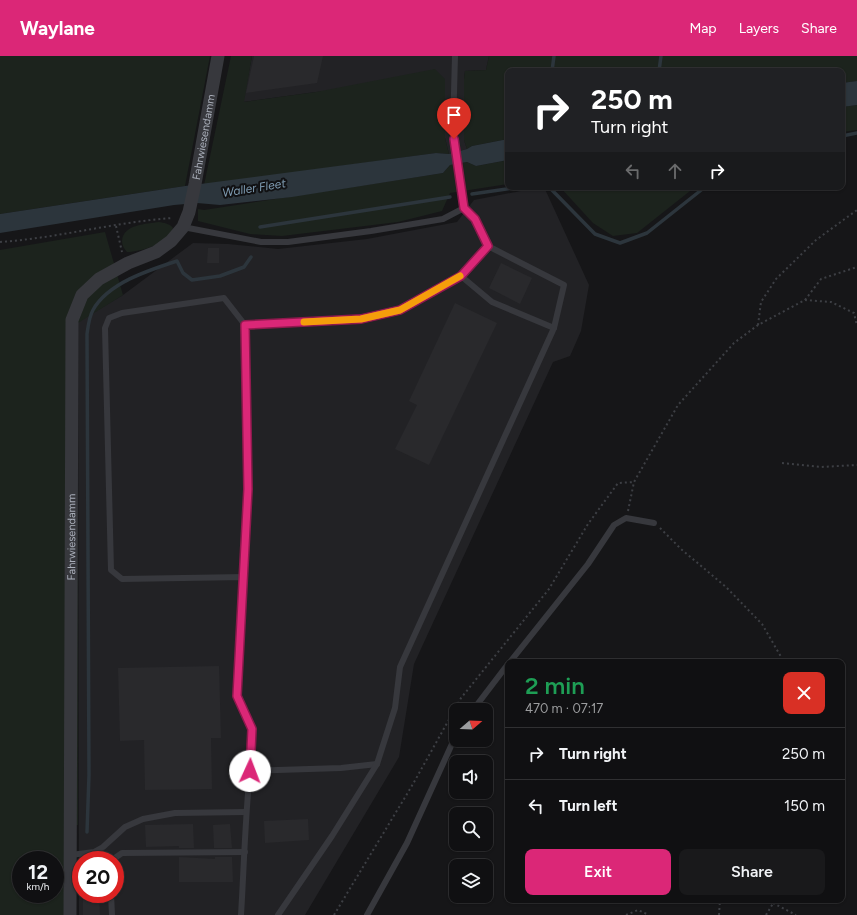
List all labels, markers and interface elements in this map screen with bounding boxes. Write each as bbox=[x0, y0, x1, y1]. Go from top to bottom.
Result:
text: Waylane bbox=[20, 17, 95, 40]
text: Map bbox=[689, 20, 717, 37]
text: Layers bbox=[739, 20, 779, 37]
text: Share bbox=[801, 20, 837, 37]
text: 250 m bbox=[591, 82, 673, 116]
icon: right bbox=[525, 84, 577, 136]
street label: Fahrwiesendamm bbox=[189, 93, 218, 181]
pin bbox=[437, 98, 471, 139]
icon: arrive bbox=[443, 104, 465, 126]
text: Turn right bbox=[591, 116, 668, 138]
icon: left bbox=[622, 160, 644, 182]
icon: ahead bbox=[664, 160, 686, 182]
icon: right bbox=[706, 160, 728, 182]
water label: Waller Fleet bbox=[221, 176, 287, 200]
street label: Fahrwiesendamm bbox=[65, 494, 78, 580]
text: 2 min bbox=[525, 671, 585, 700]
button: close bbox=[783, 672, 825, 714]
text: 470 m · 07:17 bbox=[525, 701, 603, 716]
north arrow bbox=[449, 703, 493, 747]
map controls bbox=[449, 703, 493, 903]
icon: right bbox=[525, 743, 547, 765]
text: Turn right bbox=[559, 745, 627, 763]
text: 250 m bbox=[782, 745, 825, 763]
position arrow bbox=[229, 750, 271, 792]
button: sound bbox=[449, 755, 493, 799]
icon: left bbox=[525, 795, 547, 817]
text: Turn left bbox=[559, 797, 617, 815]
text: 150 m bbox=[784, 797, 825, 815]
button: search bbox=[449, 807, 493, 851]
button: Exit bbox=[525, 849, 671, 895]
button: Share bbox=[679, 849, 825, 895]
speed limit sign: 20 bbox=[72, 851, 124, 903]
button: layers bbox=[449, 859, 493, 903]
text: 12 bbox=[28, 860, 48, 884]
text: km/h bbox=[27, 880, 49, 893]

